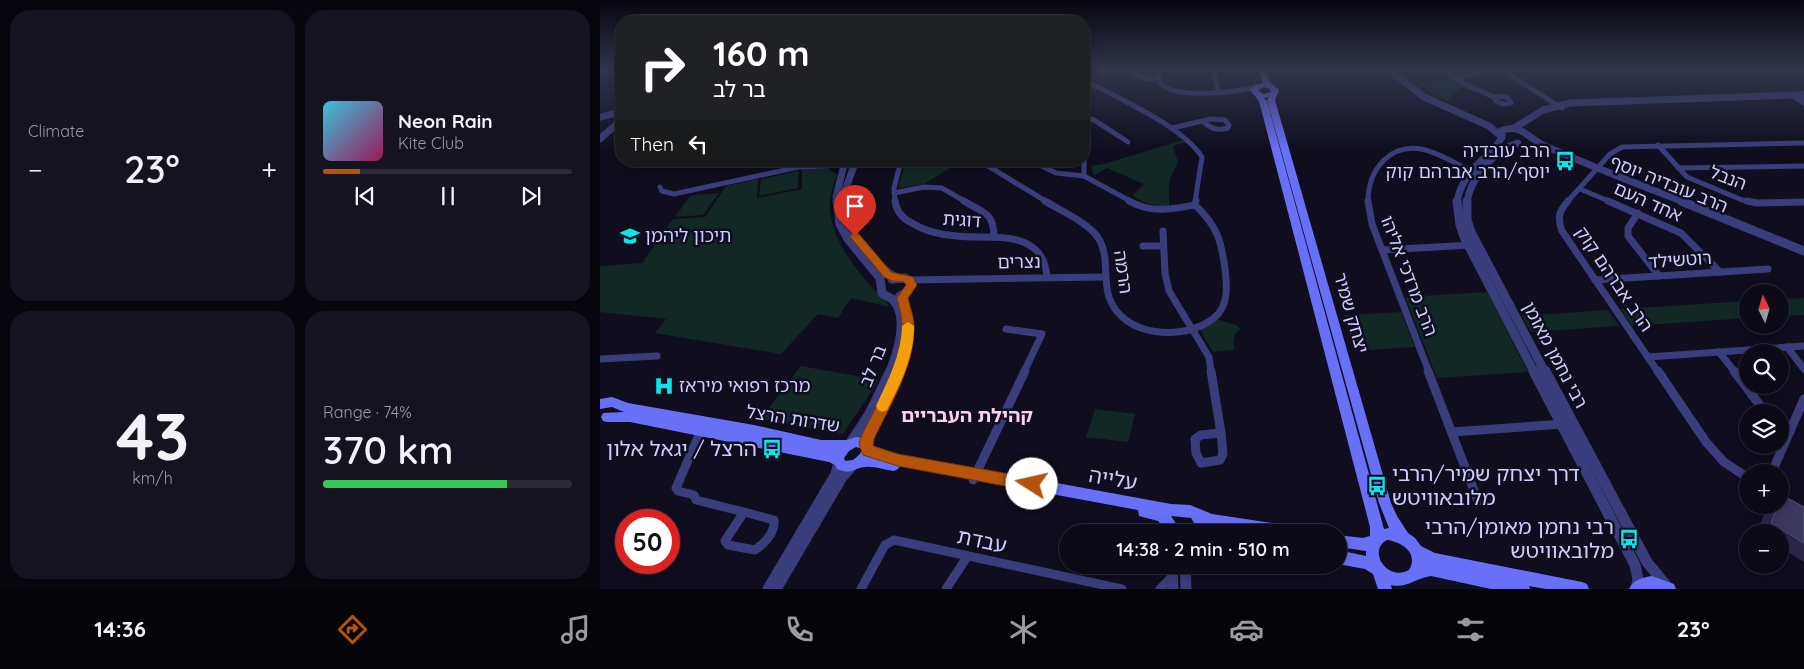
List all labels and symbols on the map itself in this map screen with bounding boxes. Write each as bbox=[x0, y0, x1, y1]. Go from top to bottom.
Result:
place label: הרב עובדיה יוסף/הרב אברהם קוק bbox=[1386, 139, 1550, 183]
street label: הרב עובדיה יוסף bbox=[1607, 149, 1731, 218]
bus stop icon: הרב עובדיה יוסף/הרב אברהם קוק bbox=[1554, 150, 1576, 172]
street label: הנבל bbox=[1706, 160, 1750, 195]
street label: אחד העם bbox=[1611, 176, 1686, 227]
pin bbox=[834, 185, 876, 236]
street label: דוגית bbox=[942, 207, 982, 232]
street label: הרב מרדכי אליהו bbox=[1376, 212, 1443, 339]
street label: הרב אברהם קוק bbox=[1571, 222, 1658, 336]
place label: תיכון ליהמן bbox=[645, 224, 731, 247]
school or university icon: תיכון ליהמן bbox=[619, 225, 641, 247]
street label: רוטשילד bbox=[1647, 246, 1712, 273]
street label: הרמה bbox=[1109, 249, 1138, 295]
street label: נצרים bbox=[997, 250, 1041, 273]
street label: יצחק שמיר bbox=[1329, 270, 1374, 356]
north arrow bbox=[1739, 284, 1789, 334]
street label: רבי נחמן מאומן bbox=[1518, 298, 1593, 412]
street label: בר לב bbox=[854, 341, 891, 390]
place label: מרכז רפואי מיראז bbox=[679, 374, 810, 397]
hospital icon: מרכז רפואי מיראז bbox=[653, 375, 675, 397]
street label: שדרות הרצל bbox=[745, 400, 842, 437]
district label: קהילת העבריים bbox=[901, 403, 1033, 427]
place label: הרצל / יגאל אלון bbox=[607, 435, 757, 461]
bus stop icon: הרצל / יגאל אלון bbox=[761, 438, 783, 460]
position arrow bbox=[1005, 457, 1057, 509]
place label: דרך יצחק שמיר/הרבי מלובאוויטש bbox=[1392, 460, 1580, 510]
street label: עלייה bbox=[1087, 461, 1139, 495]
bus stop icon: דרך יצחק שמיר/הרבי מלובאוויטש bbox=[1366, 475, 1388, 497]
speed limit sign: 50 bbox=[615, 509, 680, 574]
place label: רבי נחמן מאומן/הרבי מלובאוויטש bbox=[1425, 513, 1614, 563]
street label: עבדת bbox=[955, 522, 1009, 558]
bus stop icon: רבי נחמן מאומן/הרבי מלובאוויטש bbox=[1618, 528, 1640, 550]

